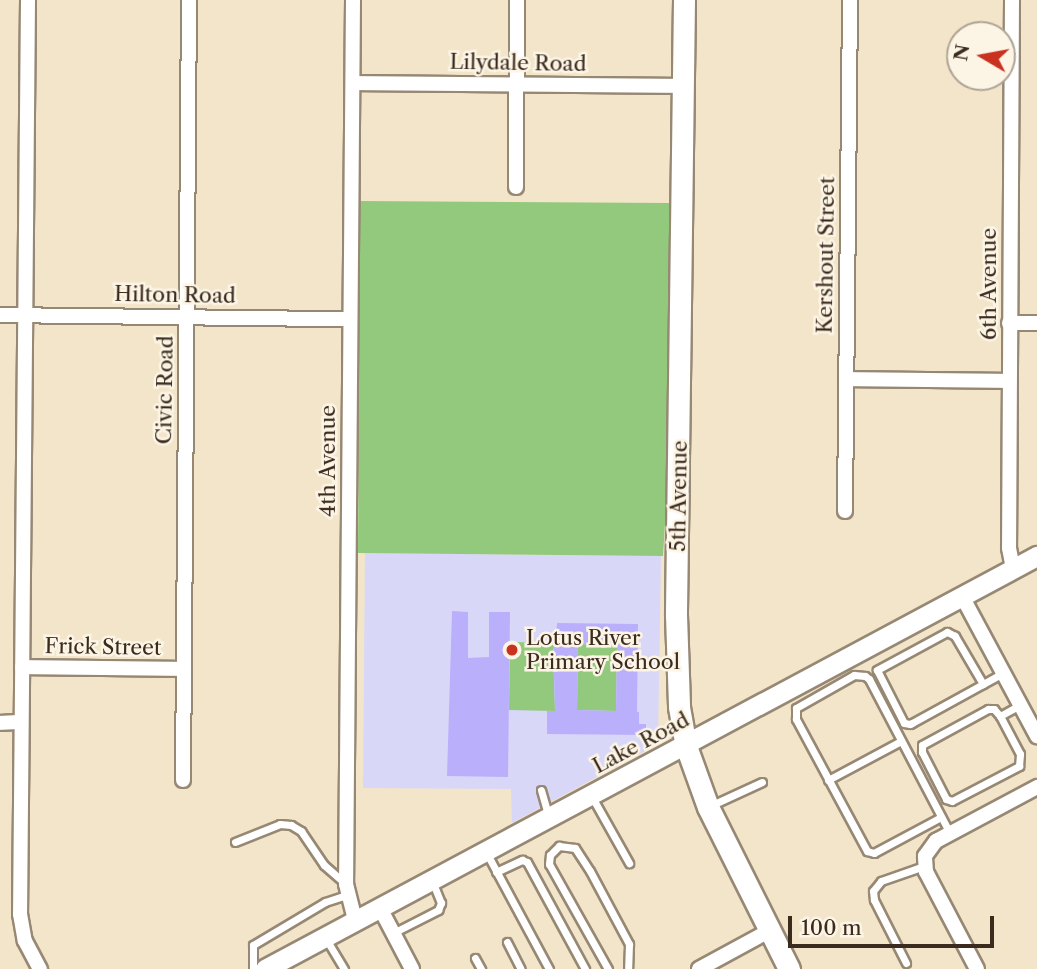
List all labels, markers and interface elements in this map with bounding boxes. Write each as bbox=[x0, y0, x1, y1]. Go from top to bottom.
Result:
north arrow bbox=[946, 21, 1016, 91]
text: N bbox=[949, 42, 975, 63]
street label: Lilydale Road bbox=[449, 49, 587, 77]
street label: Kershout Street bbox=[812, 176, 840, 334]
street label: 6th Avenue bbox=[976, 227, 1002, 341]
street label: Hilton Road bbox=[114, 281, 236, 309]
street label: Civic Road bbox=[151, 335, 179, 445]
street label: 4th Avenue bbox=[315, 405, 341, 517]
street label: 5th Avenue bbox=[665, 440, 693, 552]
place label: Lotus River Primary School bbox=[526, 625, 681, 675]
street label: Frick Street bbox=[44, 633, 162, 661]
marker: Lotus River Primary School bbox=[504, 642, 520, 658]
street label: Lake Road bbox=[589, 707, 693, 779]
scale bar bbox=[792, 902, 998, 946]
text: 100 m bbox=[801, 915, 862, 940]

